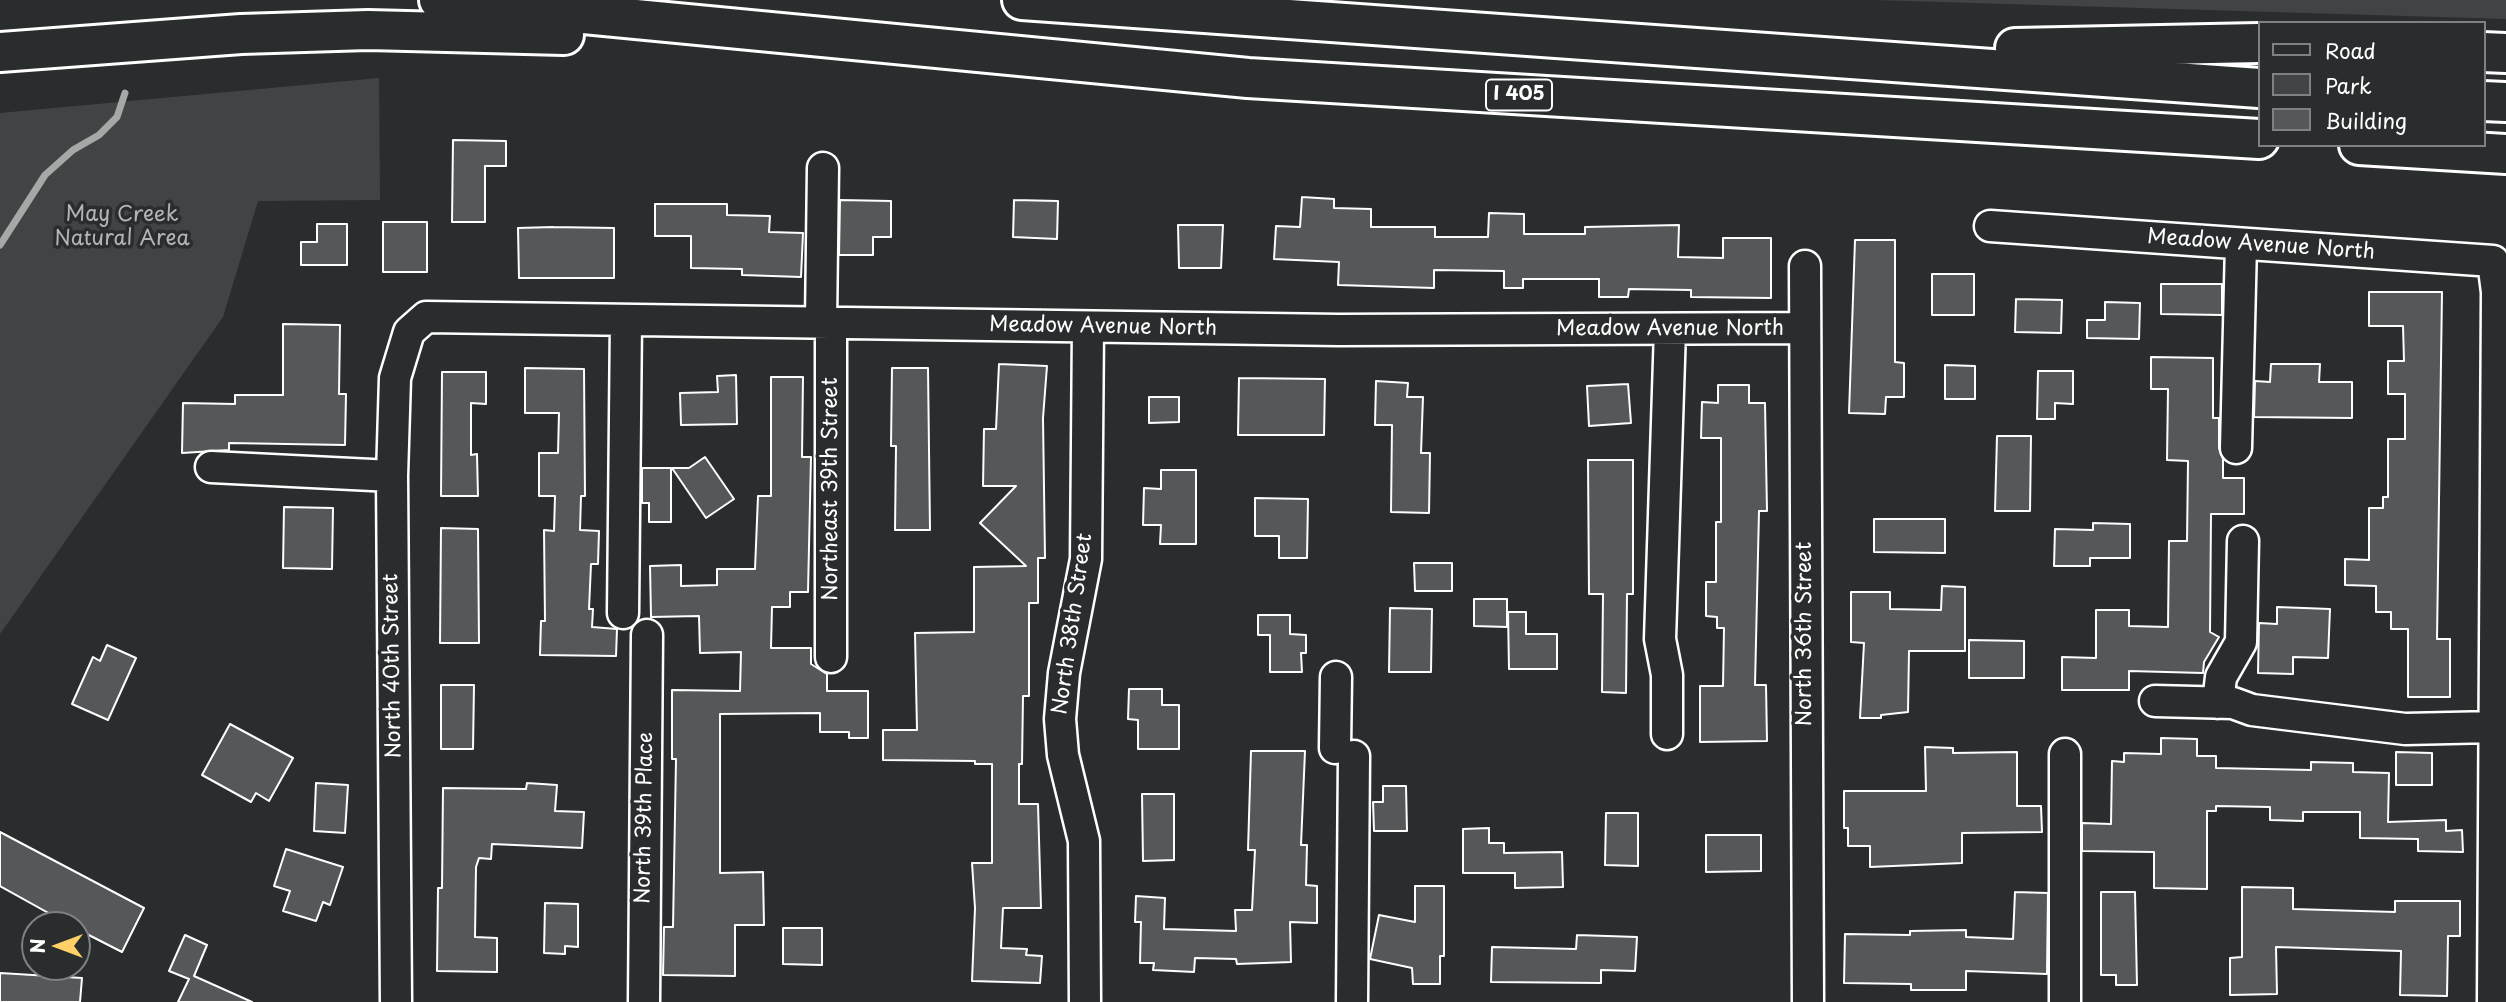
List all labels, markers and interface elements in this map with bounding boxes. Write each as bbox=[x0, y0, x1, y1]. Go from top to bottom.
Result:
legend bbox=[2258, 21, 2485, 147]
text: Road bbox=[2325, 34, 2376, 66]
text: Park bbox=[2325, 69, 2372, 101]
road number: I 405 bbox=[1486, 80, 1552, 110]
text: Building bbox=[2325, 104, 2407, 136]
park label: May Creek Natural Area bbox=[54, 202, 190, 252]
street label: Meadow Avenue North bbox=[2146, 224, 2376, 266]
street label: Meadow Avenue North bbox=[989, 312, 1217, 342]
street label: Meadow Avenue North bbox=[1556, 316, 1784, 342]
street label: Northeast 39th Street bbox=[818, 377, 844, 601]
street label: North 38th Street bbox=[1048, 532, 1098, 716]
street label: North 36th Street bbox=[1792, 542, 1818, 726]
street label: North 40th Street bbox=[379, 573, 407, 759]
street label: North 39th Place bbox=[631, 732, 659, 904]
north arrow bbox=[21, 911, 91, 981]
text: N bbox=[23, 938, 51, 954]

